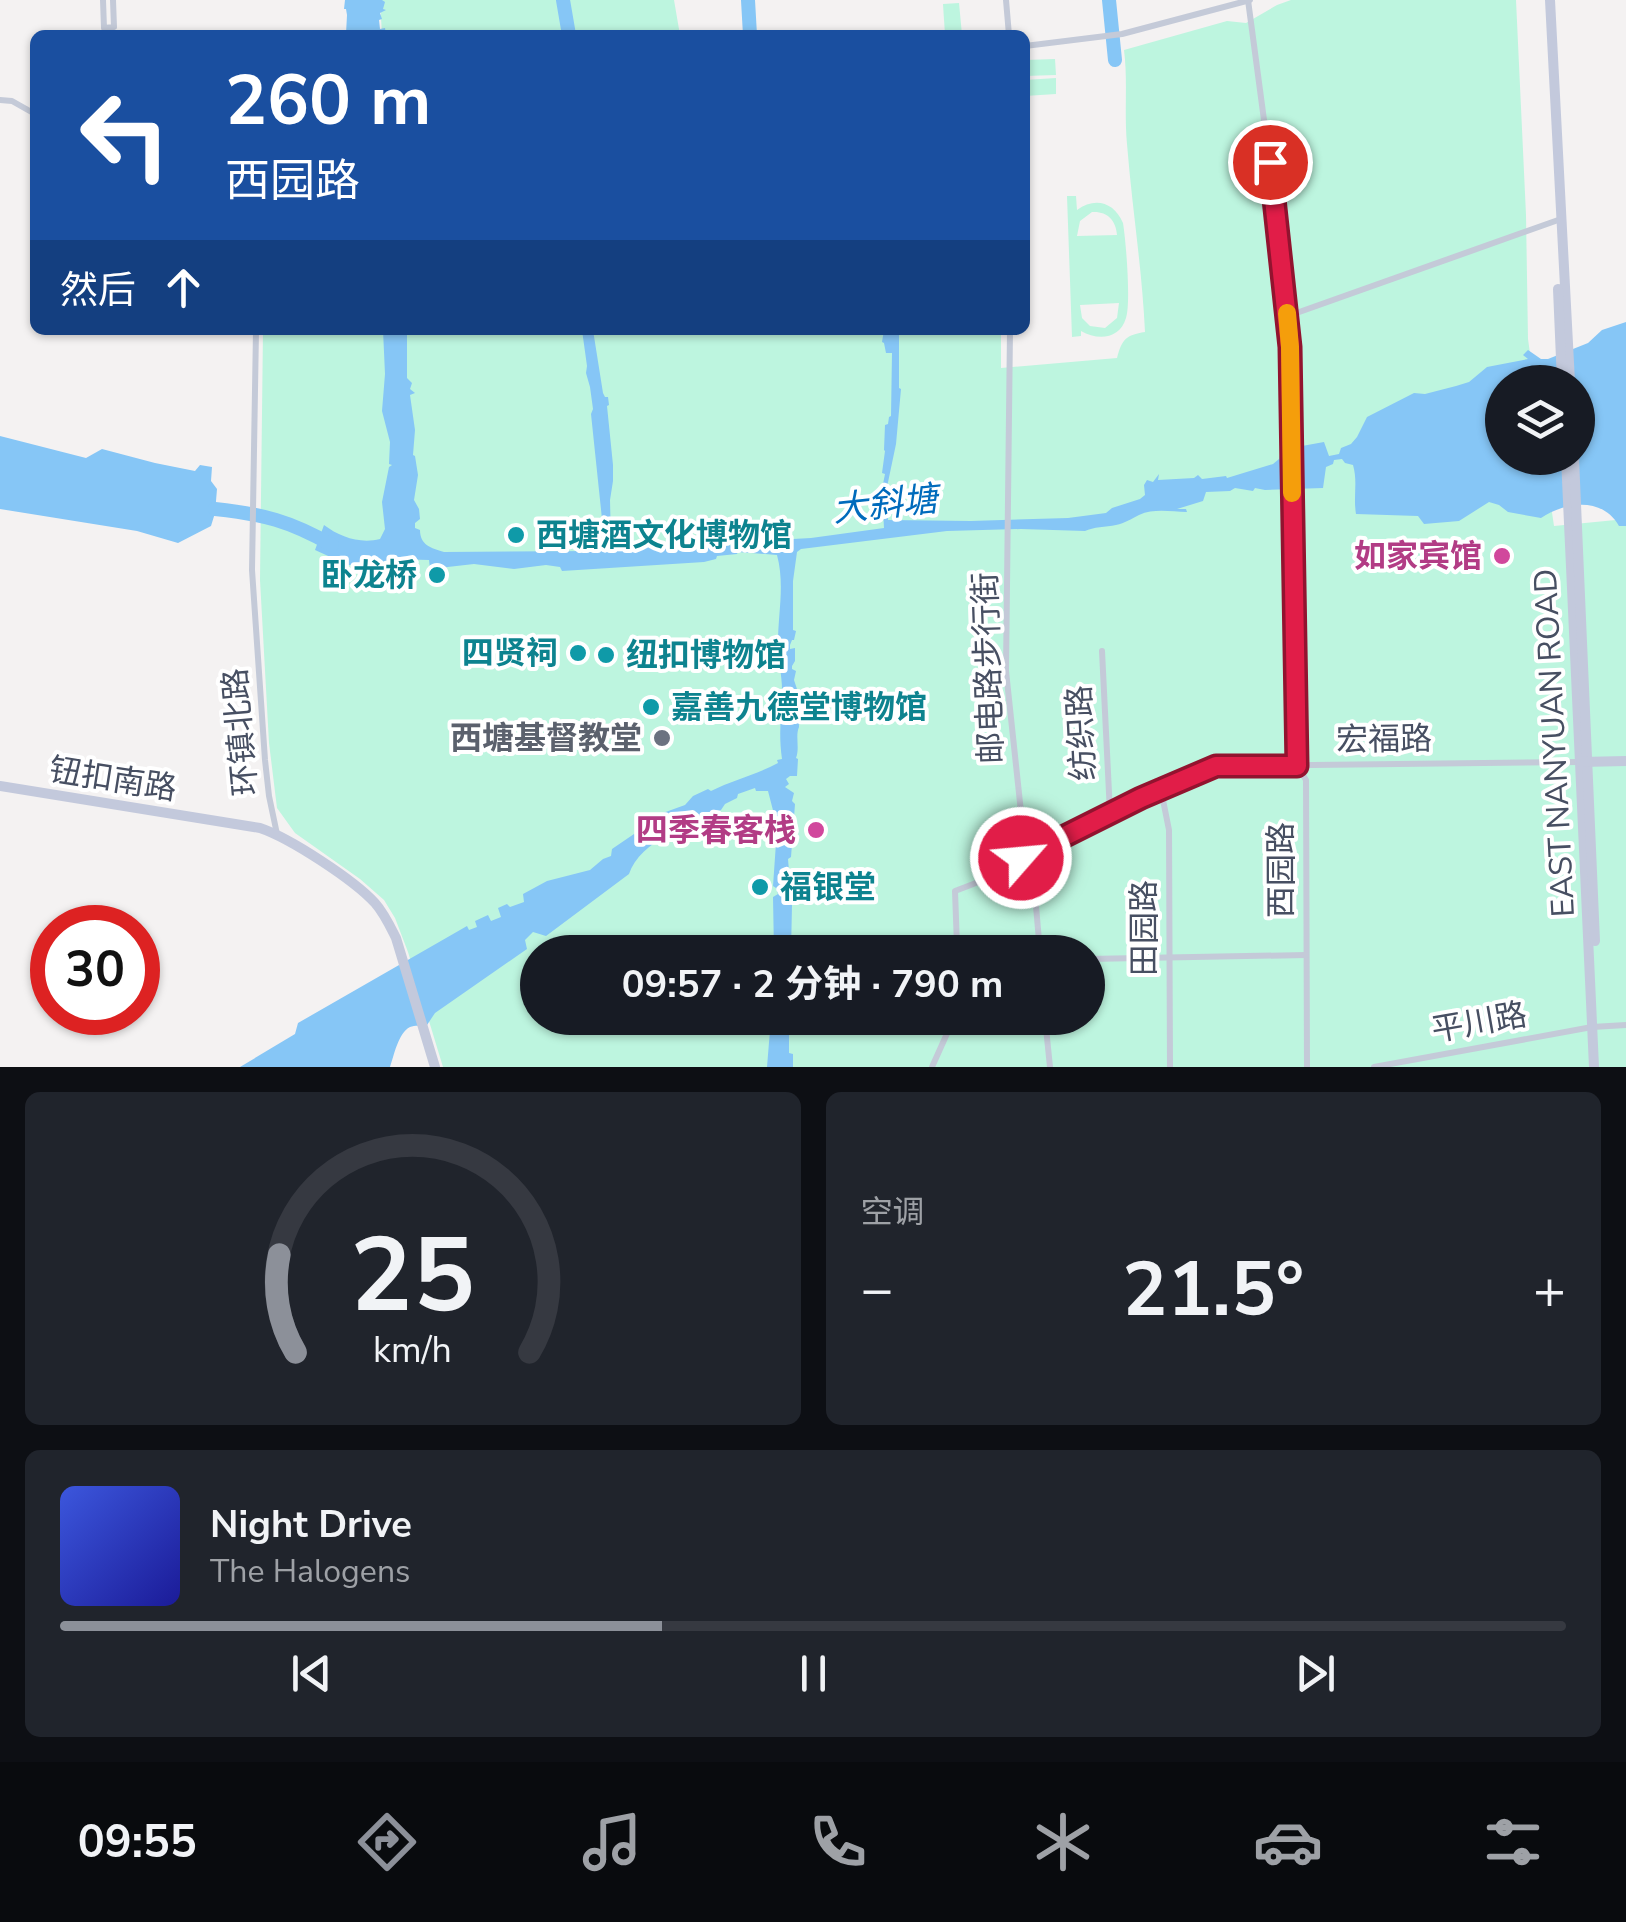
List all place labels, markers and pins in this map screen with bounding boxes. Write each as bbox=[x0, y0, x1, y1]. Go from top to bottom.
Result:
pin bbox=[1228, 120, 1313, 205]
place label: 西塘酒文化博物馆 bbox=[536, 514, 792, 557]
marker: 西塘酒文化博物馆 bbox=[505, 524, 527, 546]
place label: 如家宾馆 bbox=[1354, 535, 1482, 578]
marker: 如家宾馆 bbox=[1491, 545, 1513, 567]
place label: 卧龙桥 bbox=[321, 554, 417, 597]
marker: 卧龙桥 bbox=[426, 564, 448, 586]
place label: 四贤祠 bbox=[462, 632, 558, 675]
place label: 纽扣博物馆 bbox=[626, 634, 786, 677]
marker: 四贤祠 bbox=[567, 642, 589, 664]
marker: 纽扣博物馆 bbox=[595, 644, 617, 666]
place label: 嘉善九德堂博物馆 bbox=[671, 686, 927, 729]
marker: 嘉善九德堂博物馆 bbox=[640, 696, 662, 718]
place label: 西塘基督教堂 bbox=[450, 717, 642, 760]
marker: 西塘基督教堂 bbox=[651, 727, 673, 749]
place label: 四季春客栈 bbox=[636, 809, 796, 852]
marker: 四季春客栈 bbox=[805, 819, 827, 841]
place label: 福银堂 bbox=[780, 866, 876, 909]
marker: 福银堂 bbox=[749, 876, 771, 898]

